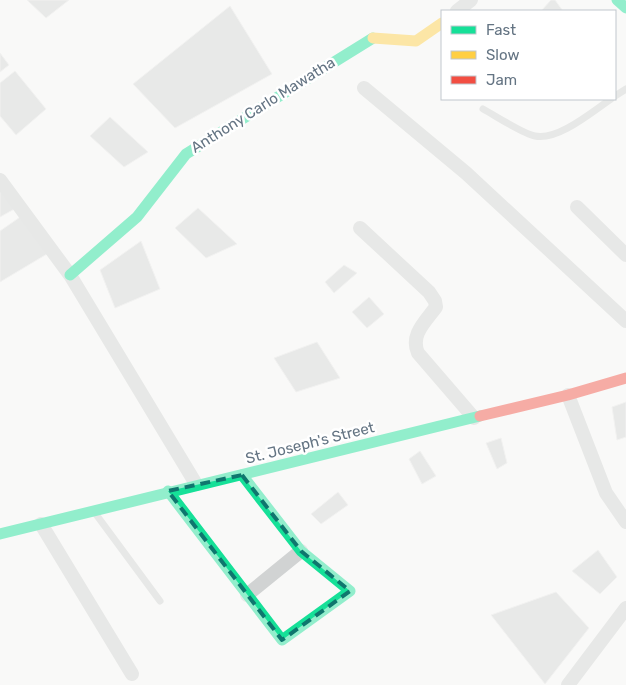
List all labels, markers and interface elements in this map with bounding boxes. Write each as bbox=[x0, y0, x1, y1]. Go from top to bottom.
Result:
legend bbox=[441, 10, 616, 100]
text: Fast bbox=[486, 21, 516, 39]
text: Slow bbox=[486, 46, 519, 64]
street label: Anthony Carlo Mawatha bbox=[188, 53, 338, 157]
text: Jam bbox=[486, 71, 517, 89]
street label: St. Joseph's Street bbox=[244, 418, 376, 468]

